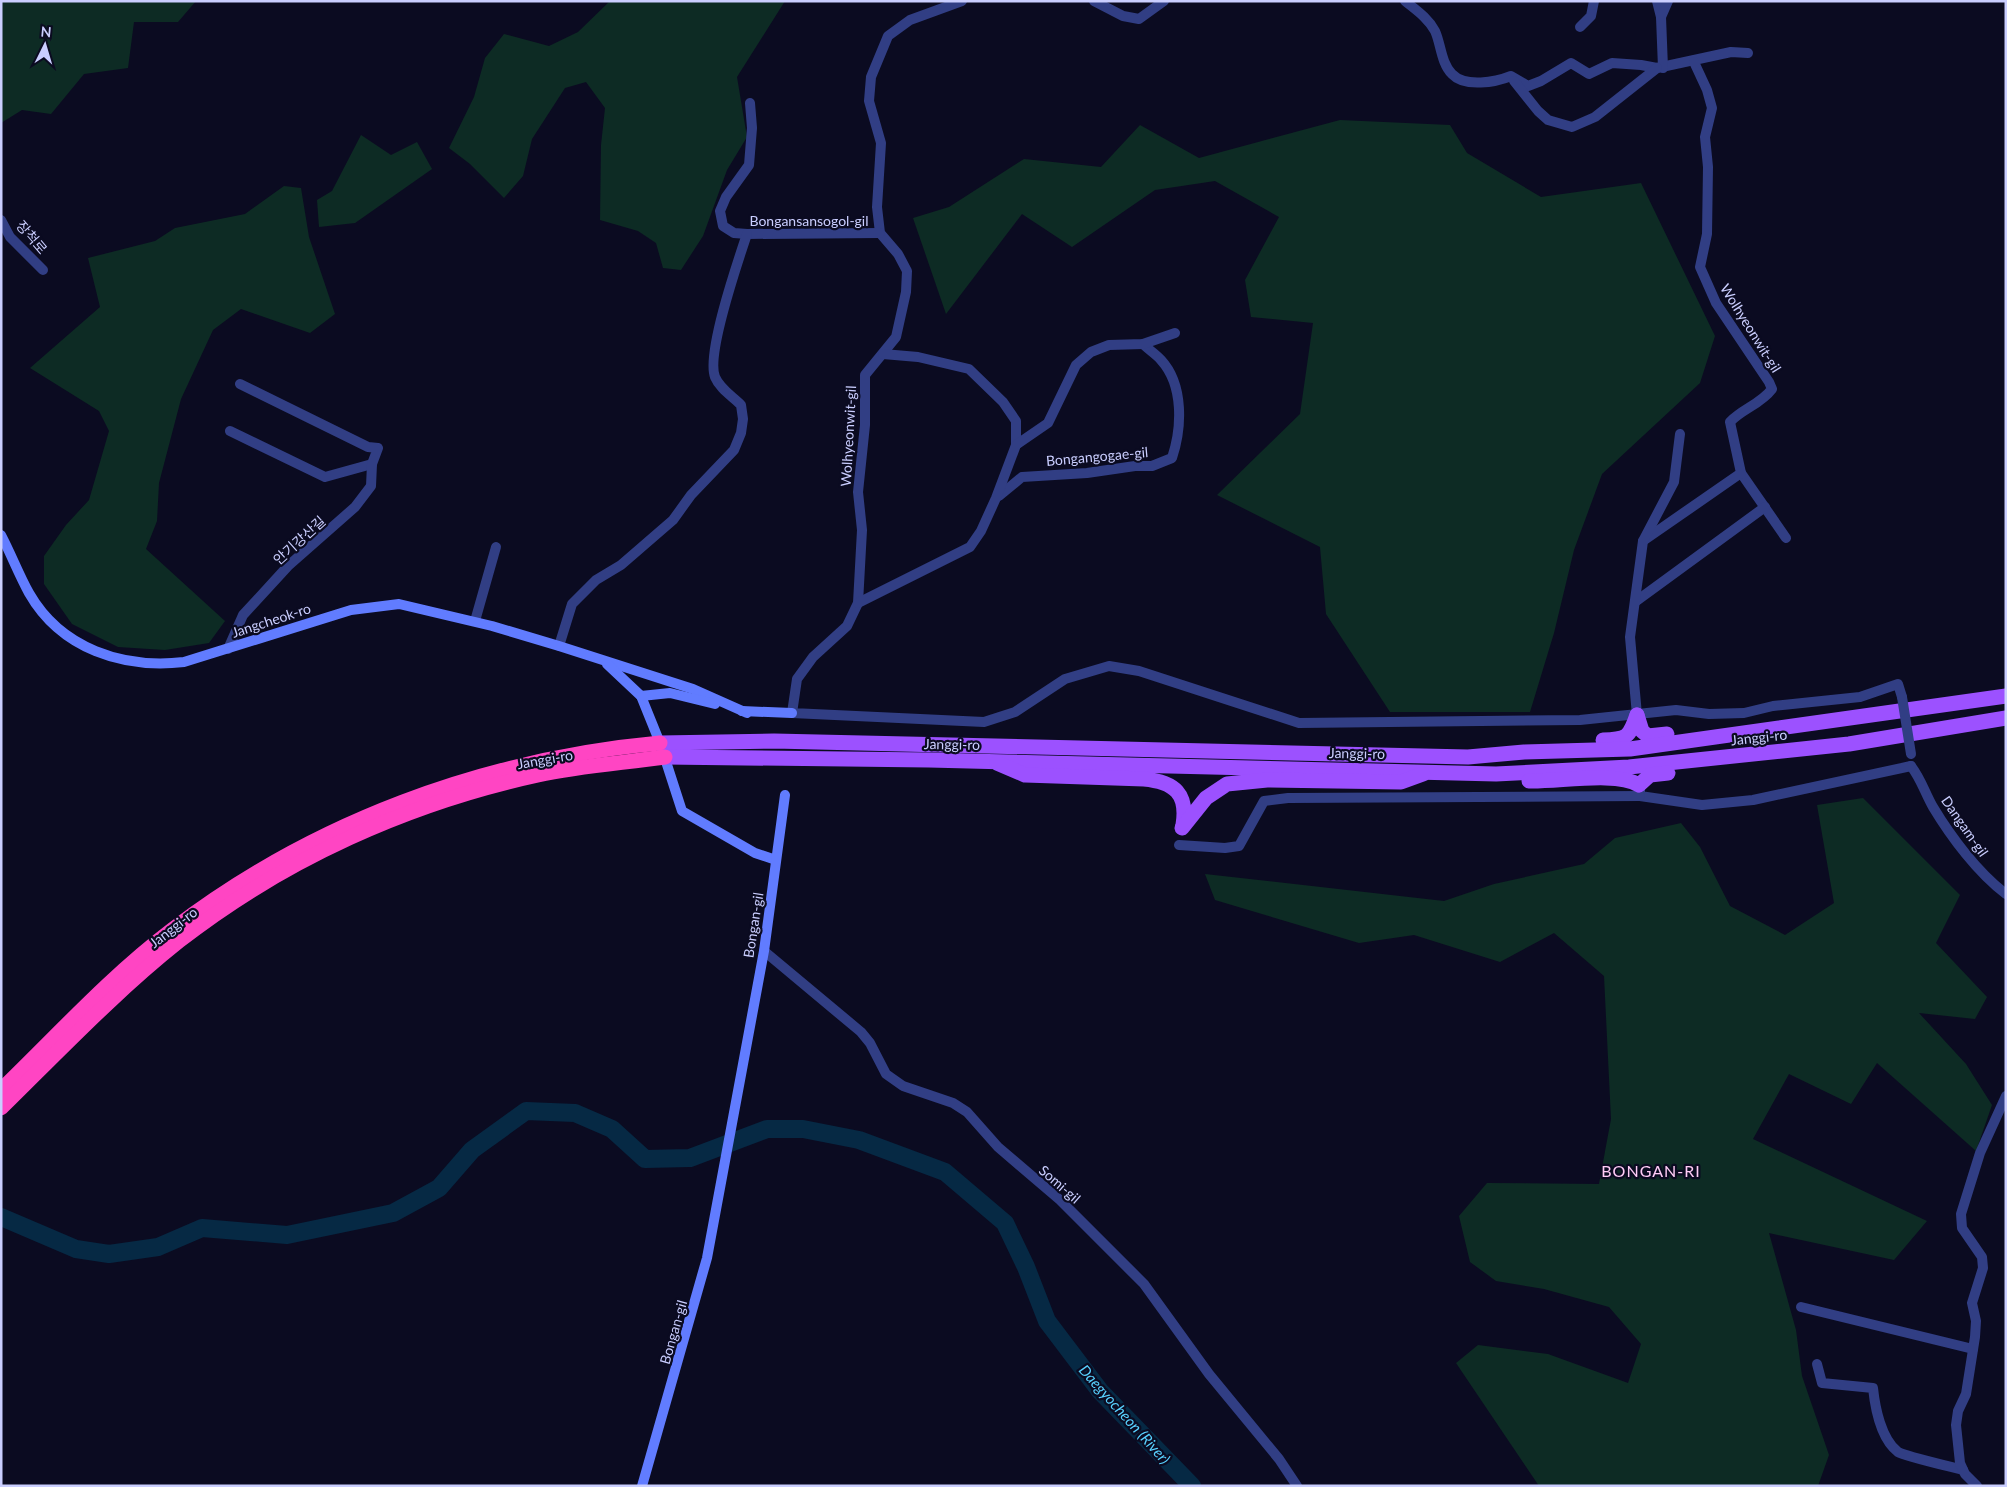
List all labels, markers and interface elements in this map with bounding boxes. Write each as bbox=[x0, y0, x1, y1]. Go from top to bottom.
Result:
north arrow bbox=[20, 20, 70, 70]
text: N bbox=[40, 23, 52, 40]
street label: Bongansansogol-gil bbox=[749, 212, 869, 229]
street label: 장척로 bbox=[13, 217, 51, 257]
street label: Wolhyeonwit-gil bbox=[1717, 281, 1785, 375]
street label: Wolhyeonwit-gil bbox=[837, 385, 859, 487]
street label: Bongangogae-gil bbox=[1045, 443, 1149, 469]
street label: 안기강산길 bbox=[269, 512, 329, 568]
street label: Jangcheok-ro bbox=[229, 599, 313, 641]
street label: Janggi-ro bbox=[1730, 726, 1788, 748]
street label: Janggi-ro bbox=[924, 735, 980, 753]
street label: Janggi-ro bbox=[1329, 744, 1385, 762]
street label: Janggi-ro bbox=[516, 746, 574, 772]
street label: Dangam-gil bbox=[1938, 792, 1992, 860]
street label: Bongan-gil bbox=[739, 891, 767, 959]
street label: Janggi-ro bbox=[146, 903, 200, 951]
street label: Somi-gil bbox=[1036, 1161, 1084, 1207]
district label: BONGAN-RI bbox=[1601, 1161, 1701, 1180]
street label: Bongan-gil bbox=[656, 1298, 690, 1366]
water label: Daegyocheon (River) bbox=[1076, 1361, 1174, 1467]

